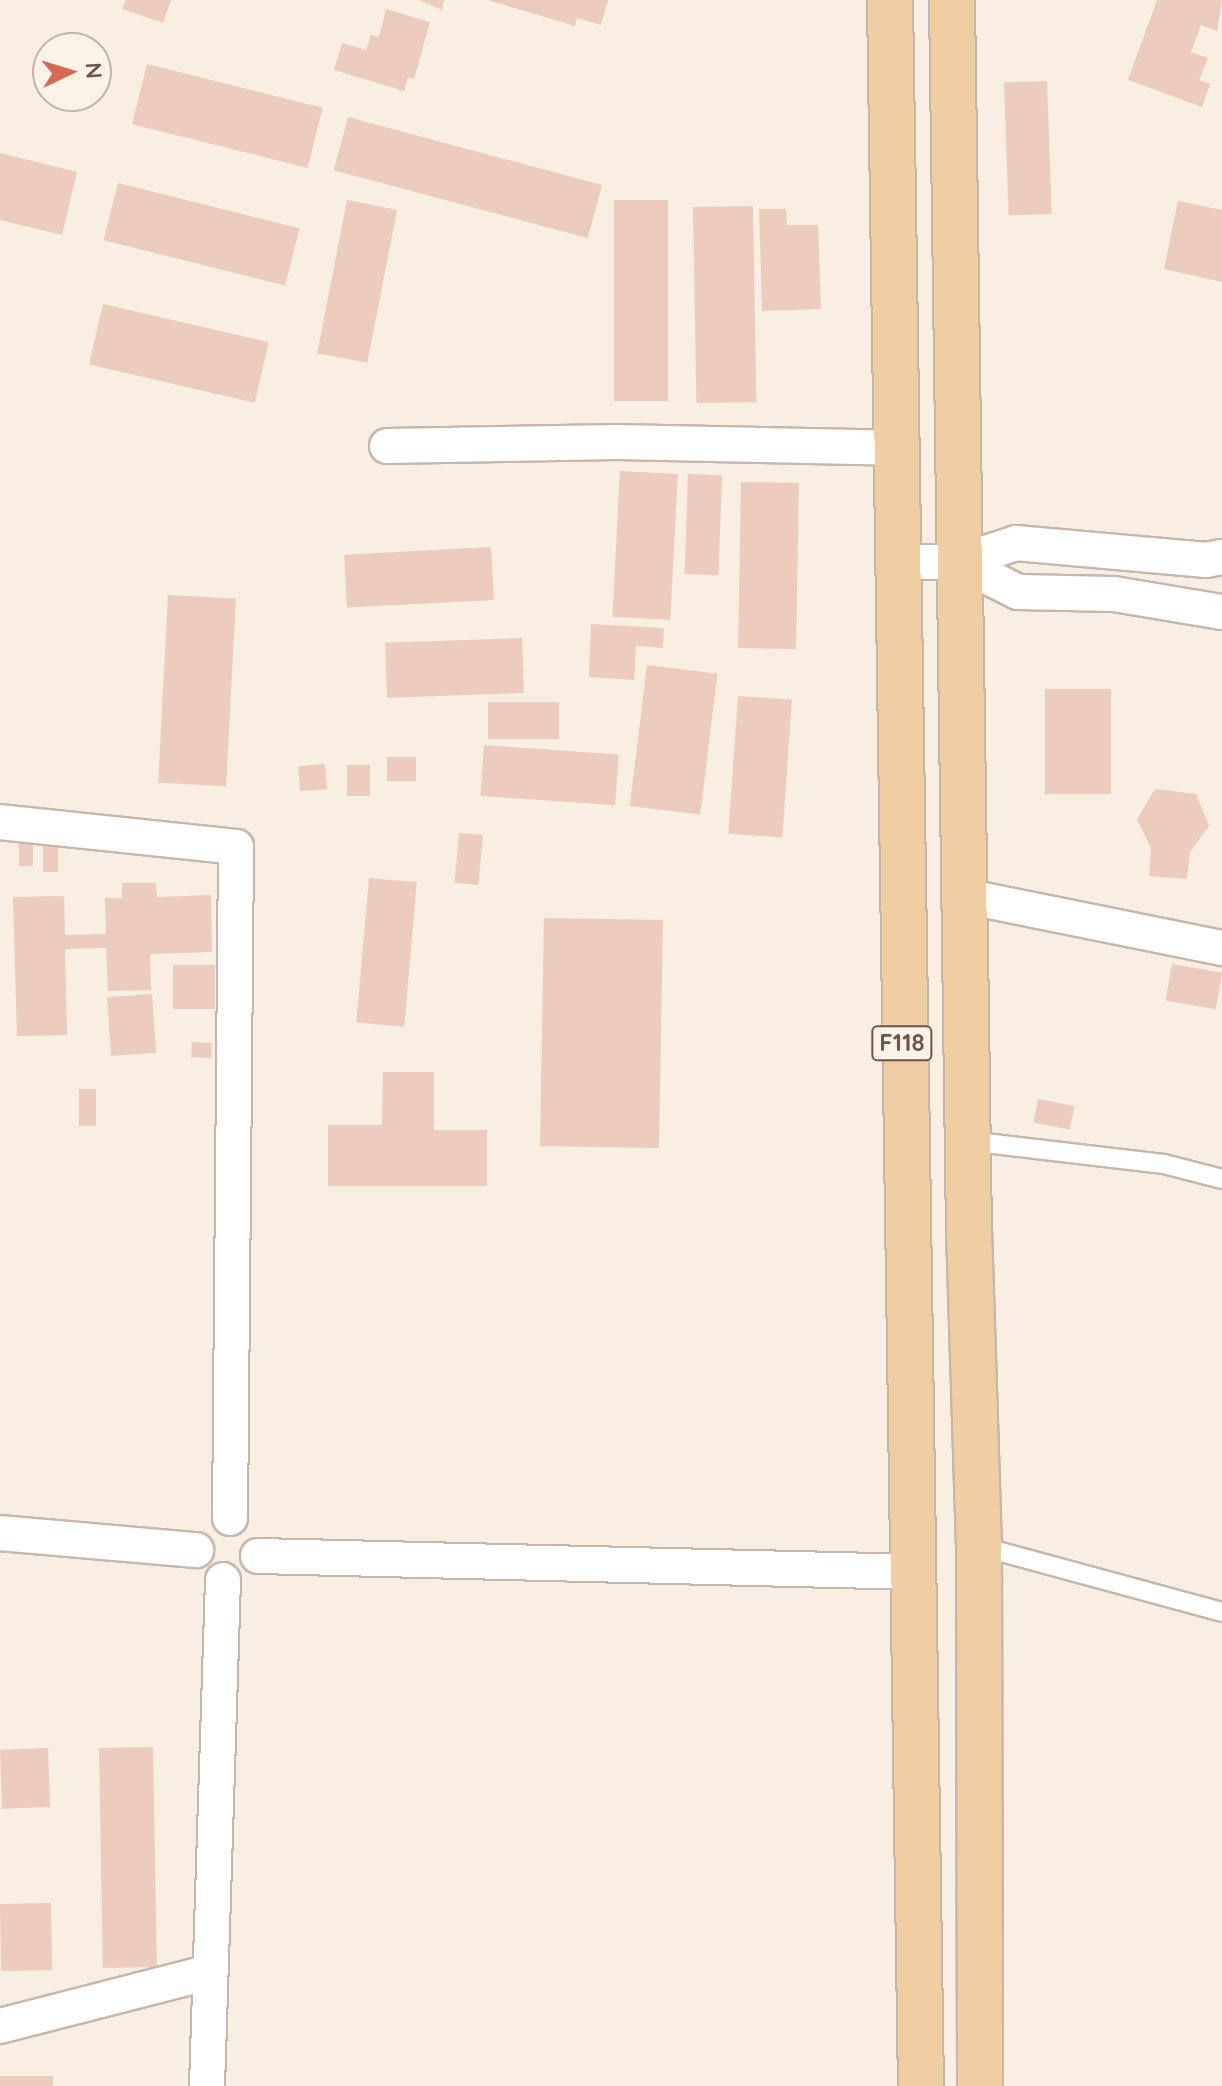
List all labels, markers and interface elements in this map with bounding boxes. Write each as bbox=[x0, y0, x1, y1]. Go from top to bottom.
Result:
north arrow bbox=[32, 32, 112, 112]
text: N bbox=[79, 61, 108, 80]
road number: F118 bbox=[870, 1023, 934, 1063]

